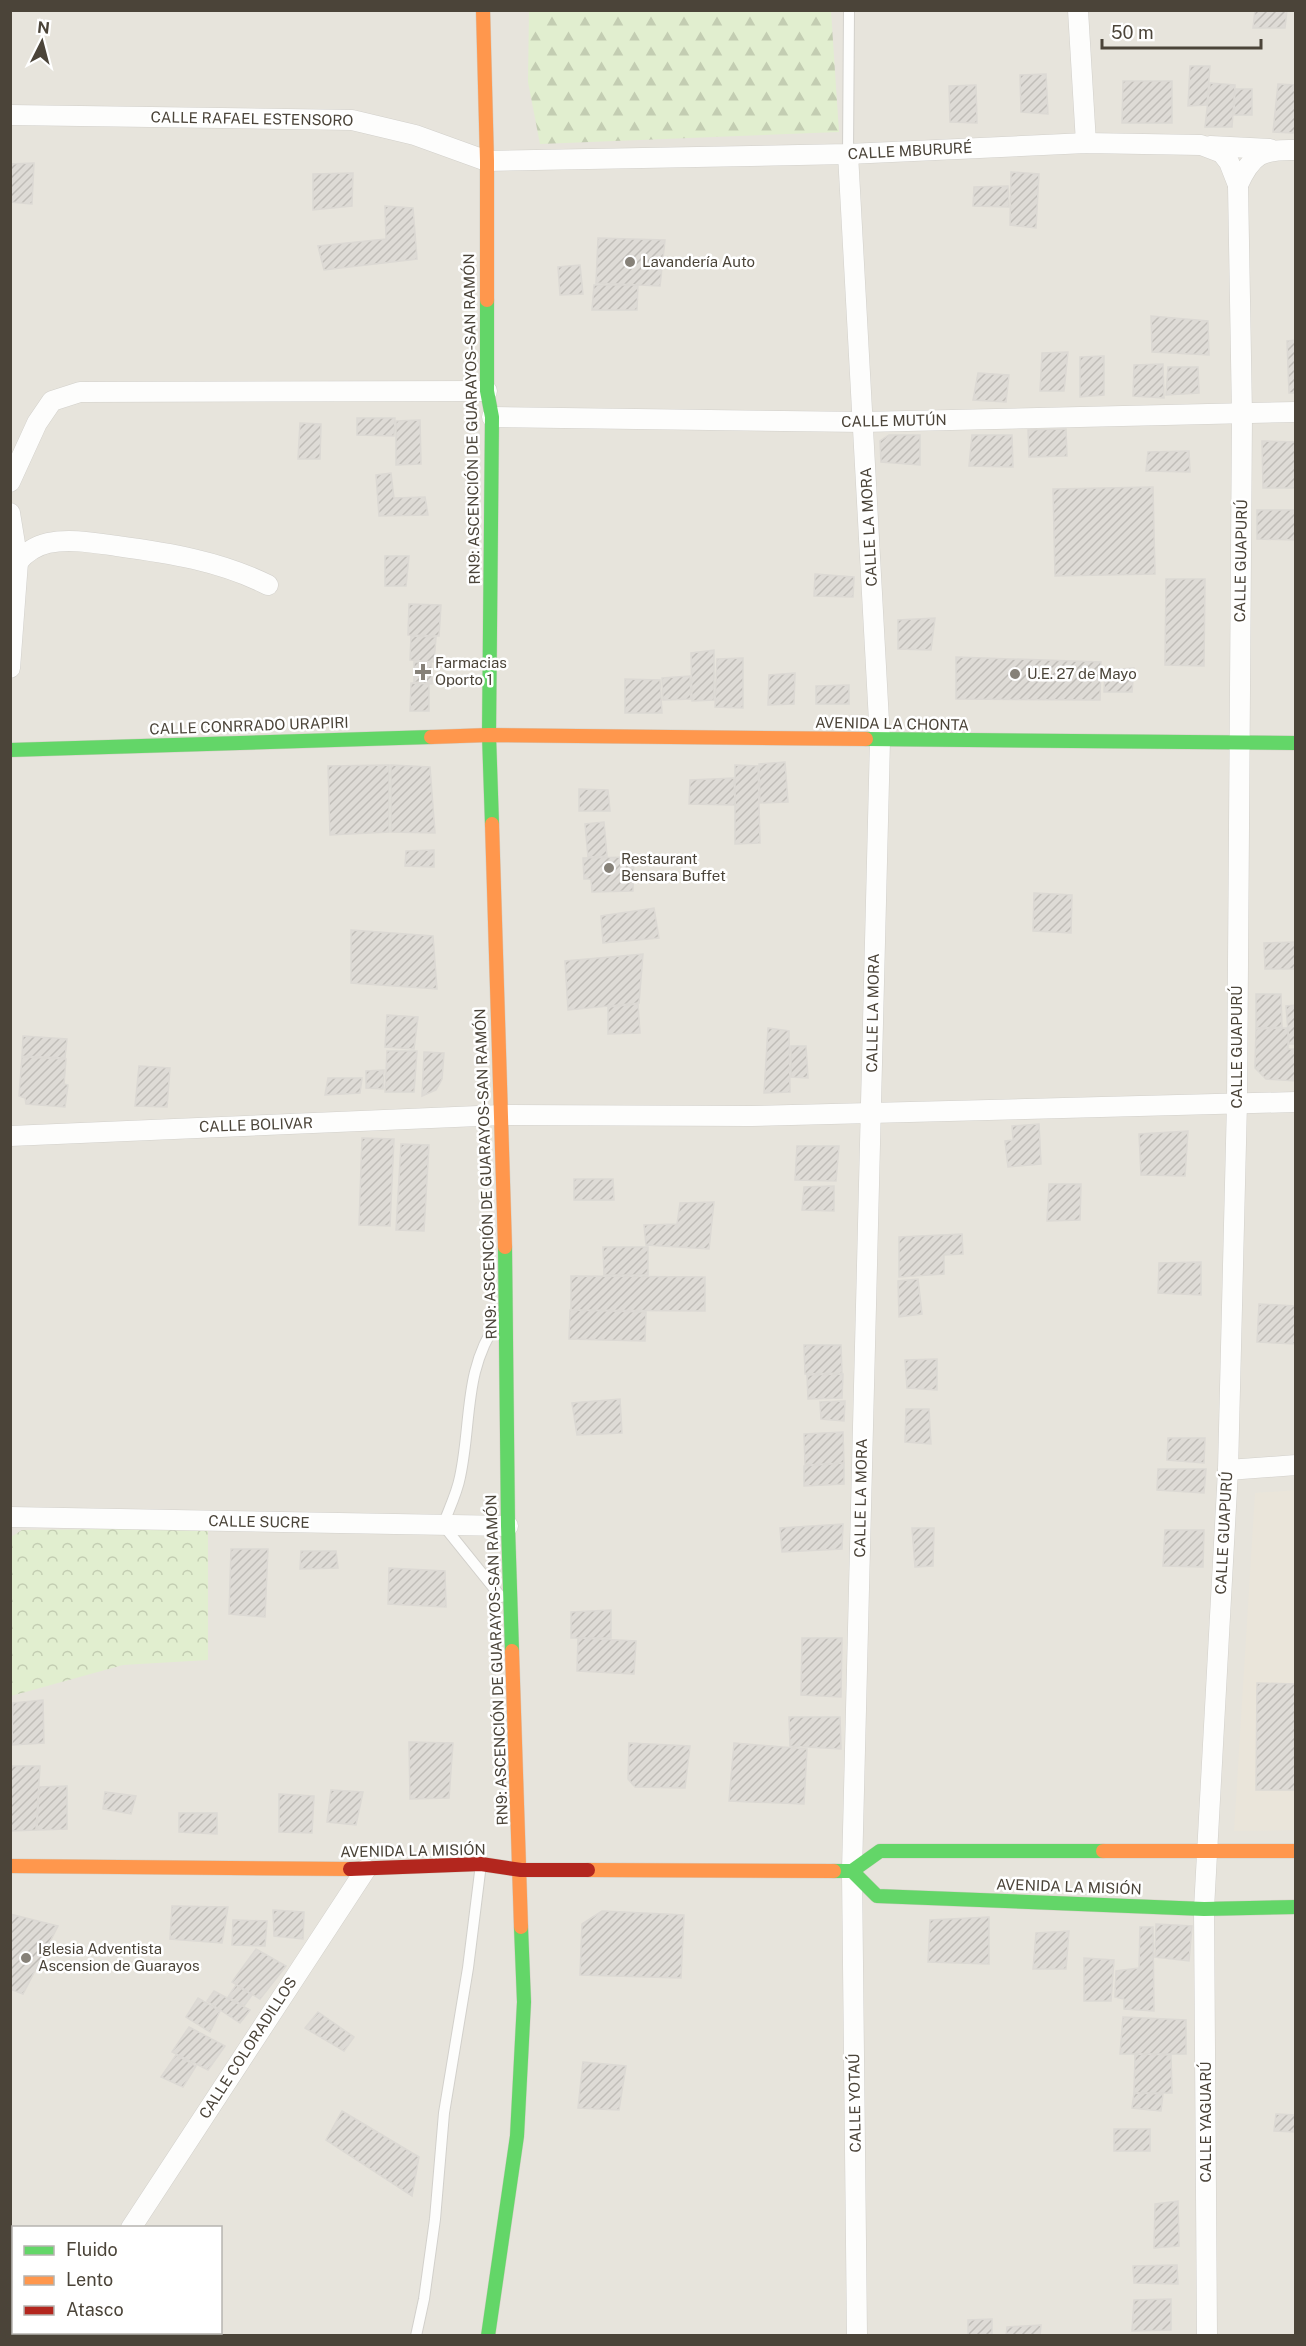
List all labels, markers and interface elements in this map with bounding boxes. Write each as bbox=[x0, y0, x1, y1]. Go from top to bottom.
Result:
north arrow bbox=[12, 12, 72, 72]
scale bar bbox=[1102, 12, 1261, 50]
text: N bbox=[36, 17, 51, 38]
text: 50 m bbox=[1111, 22, 1154, 43]
street label: CALLE RAFAEL ESTENSORO bbox=[150, 108, 354, 129]
street label: CALLE MBURURÉ bbox=[847, 139, 973, 162]
street label: RN9: ASCENCIÓN DE GUARAYOS-SAN RAMÓN bbox=[459, 253, 483, 585]
place label: Lavandería Auto bbox=[642, 253, 755, 270]
marker: Lavandería Auto bbox=[623, 255, 637, 269]
street label: CALLE MUTÚN bbox=[841, 410, 947, 430]
street label: CALLE LA MORA bbox=[857, 467, 880, 587]
street label: CALLE GUAPURÚ bbox=[1230, 499, 1250, 623]
place label: Farmacias Oporto 1 bbox=[435, 654, 507, 688]
marker: Farmacias Oporto 1 bbox=[416, 665, 430, 679]
place label: U.E. 27 de Mayo bbox=[1027, 665, 1137, 682]
marker: U.E. 27 de Mayo bbox=[1008, 667, 1022, 681]
street label: CALLE CONRRADO URAPIRI bbox=[149, 714, 349, 737]
street label: AVENIDA LA CHONTA bbox=[815, 714, 969, 733]
place label: Restaurant Bensara Buffet bbox=[621, 850, 726, 884]
marker: Restaurant Bensara Buffet bbox=[602, 861, 616, 875]
street label: CALLE LA MORA bbox=[863, 953, 882, 1073]
street label: CALLE GUAPURÚ bbox=[1227, 985, 1245, 1109]
street label: RN9: ASCENCIÓN DE GUARAYOS-SAN RAMÓN bbox=[470, 1008, 500, 1340]
street label: CALLE BOLIVAR bbox=[199, 1114, 313, 1135]
street label: CALLE LA MORA bbox=[851, 1438, 870, 1558]
street label: CALLE GUAPURÚ bbox=[1211, 1471, 1235, 1595]
street label: RN9: ASCENCIÓN DE GUARAYOS-SAN RAMÓN bbox=[481, 1494, 511, 1826]
street label: CALLE SUCRE bbox=[208, 1512, 310, 1531]
street label: AVENIDA LA MISIÓN bbox=[340, 1840, 486, 1860]
street label: AVENIDA LA MISIÓN bbox=[996, 1874, 1142, 1898]
place label: Iglesia Adventista Ascension de Guarayos bbox=[38, 1940, 200, 1974]
marker: Iglesia Adventista Ascension de Guarayos bbox=[19, 1951, 33, 1965]
street label: CALLE COLORADILLOS bbox=[195, 1974, 300, 2122]
street label: CALLE YOTAÚ bbox=[844, 2053, 864, 2153]
street label: CALLE YAGUARÚ bbox=[1196, 2061, 1214, 2183]
legend bbox=[12, 2226, 222, 2334]
text: Fluido bbox=[66, 2239, 118, 2260]
text: Lento bbox=[66, 2269, 113, 2290]
text: Atasco bbox=[66, 2299, 124, 2320]

